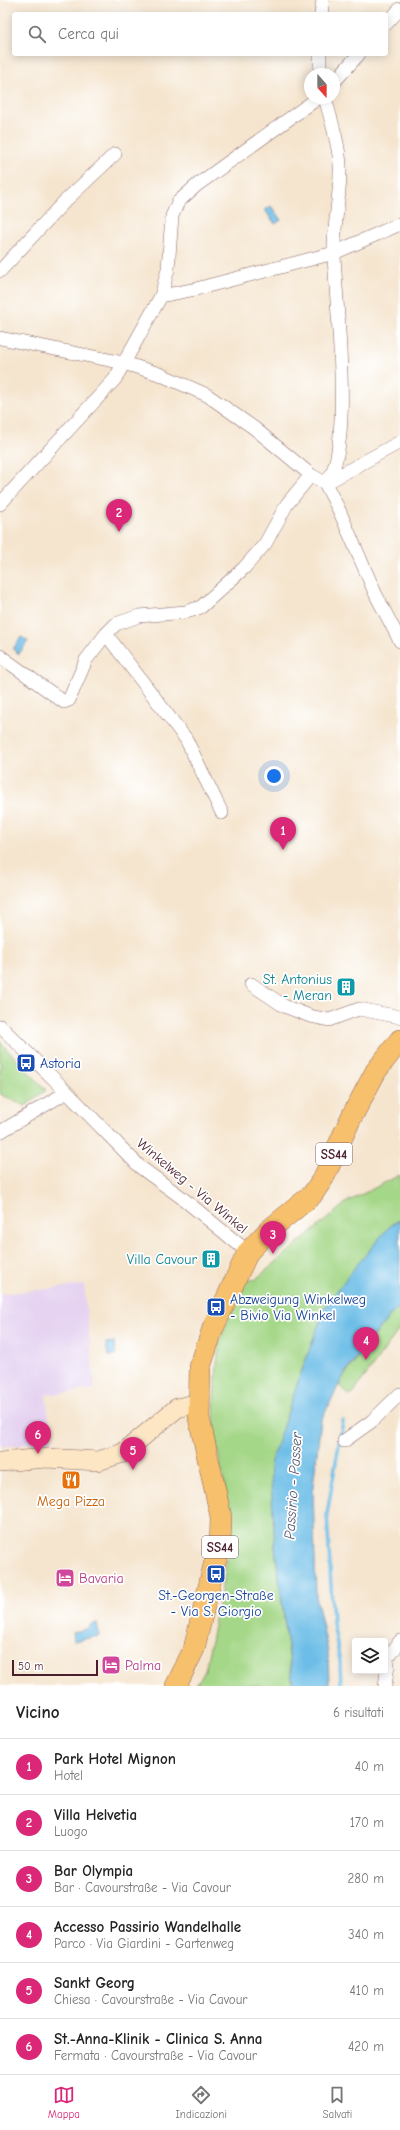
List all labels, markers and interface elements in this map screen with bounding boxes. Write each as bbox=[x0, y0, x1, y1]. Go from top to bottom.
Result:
search box bbox=[12, 12, 388, 56]
icon: search bbox=[26, 23, 48, 45]
text: Cerca qui bbox=[58, 25, 119, 43]
north arrow bbox=[304, 68, 340, 104]
pin: 2 bbox=[106, 499, 132, 532]
your location bbox=[264, 766, 284, 786]
pin: 1 bbox=[270, 817, 296, 850]
place label: St. Antonius - Meran bbox=[263, 971, 332, 1004]
building icon: St. Antonius - Meran bbox=[335, 976, 357, 998]
bus stop icon: Astoria bbox=[15, 1052, 37, 1074]
place label: Astoria bbox=[40, 1055, 81, 1072]
street label: Winkelweg - Via Winkel bbox=[133, 1135, 251, 1237]
road number: SS44 bbox=[316, 1143, 352, 1165]
pin: 3 bbox=[260, 1221, 286, 1254]
building icon: Villa Cavour bbox=[200, 1248, 222, 1270]
place label: Villa Cavour bbox=[127, 1251, 197, 1268]
place label: Abzweigung Winkelweg - Bivio Via Winkel bbox=[230, 1291, 366, 1324]
bus stop icon: Abzweigung Winkelweg - Bivio Via Winkel bbox=[205, 1296, 227, 1318]
pin: 4 bbox=[353, 1327, 379, 1360]
pin: 6 bbox=[25, 1421, 51, 1454]
water label: Passirio - Passer bbox=[280, 1431, 306, 1540]
pin: 5 bbox=[120, 1437, 146, 1470]
restaurant icon: Mega Pizza bbox=[60, 1469, 82, 1491]
place label: Mega Pizza bbox=[37, 1493, 105, 1510]
road number: SS44 bbox=[202, 1536, 238, 1558]
bus stop icon: St.-Georgen-Straße - Via S. Giorgio bbox=[205, 1563, 227, 1585]
hotel icon: Bavaria bbox=[54, 1567, 76, 1589]
place label: Bavaria bbox=[79, 1570, 124, 1587]
place label: St.-Georgen-Straße - Via S. Giorgio bbox=[158, 1587, 274, 1620]
map controls bbox=[352, 1638, 388, 1674]
button: layers bbox=[352, 1638, 388, 1674]
hotel icon: Palma bbox=[100, 1654, 122, 1676]
place label: Palma bbox=[125, 1657, 161, 1674]
scale bar bbox=[12, 1658, 98, 1677]
text: 50 m bbox=[18, 1660, 43, 1673]
text: Vicino bbox=[16, 1703, 59, 1722]
text: 6 risultati bbox=[333, 1705, 384, 1720]
text: Park Hotel Mignon bbox=[54, 1750, 176, 1768]
text: 1 bbox=[26, 1759, 32, 1774]
text: 40 m bbox=[355, 1759, 384, 1774]
text: Hotel bbox=[54, 1768, 83, 1783]
text: Villa Helvetia bbox=[54, 1806, 137, 1824]
text: 2 bbox=[26, 1815, 32, 1830]
text: 170 m bbox=[350, 1815, 384, 1830]
text: Luogo bbox=[54, 1824, 88, 1839]
text: Bar Olympia bbox=[54, 1862, 133, 1880]
text: 3 bbox=[26, 1871, 32, 1886]
text: 280 m bbox=[347, 1871, 384, 1886]
text: Bar · Cavourstraße - Via Cavour bbox=[54, 1880, 231, 1895]
text: Accesso Passirio Wandelhalle bbox=[54, 1918, 241, 1936]
text: 4 bbox=[26, 1927, 32, 1942]
text: 340 m bbox=[348, 1927, 384, 1942]
text: Parco · Via Giardini - Gartenweg bbox=[54, 1936, 234, 1951]
text: Sankt Georg bbox=[54, 1974, 135, 1992]
text: 5 bbox=[26, 1983, 32, 1998]
text: 410 m bbox=[350, 1983, 384, 1998]
text: Chiesa · Cavourstraße - Via Cavour bbox=[54, 1992, 248, 2007]
text: St.-Anna-Klinik - Clinica S. Anna bbox=[54, 2030, 262, 2048]
text: 6 bbox=[26, 2039, 32, 2054]
text: 420 m bbox=[348, 2039, 384, 2054]
text: Fermata · Cavourstraße - Via Cavour bbox=[54, 2048, 257, 2063]
tab: Mappa bbox=[48, 2084, 80, 2121]
tab: Indicazioni bbox=[176, 2084, 227, 2121]
tab: Salvati bbox=[322, 2084, 352, 2121]

